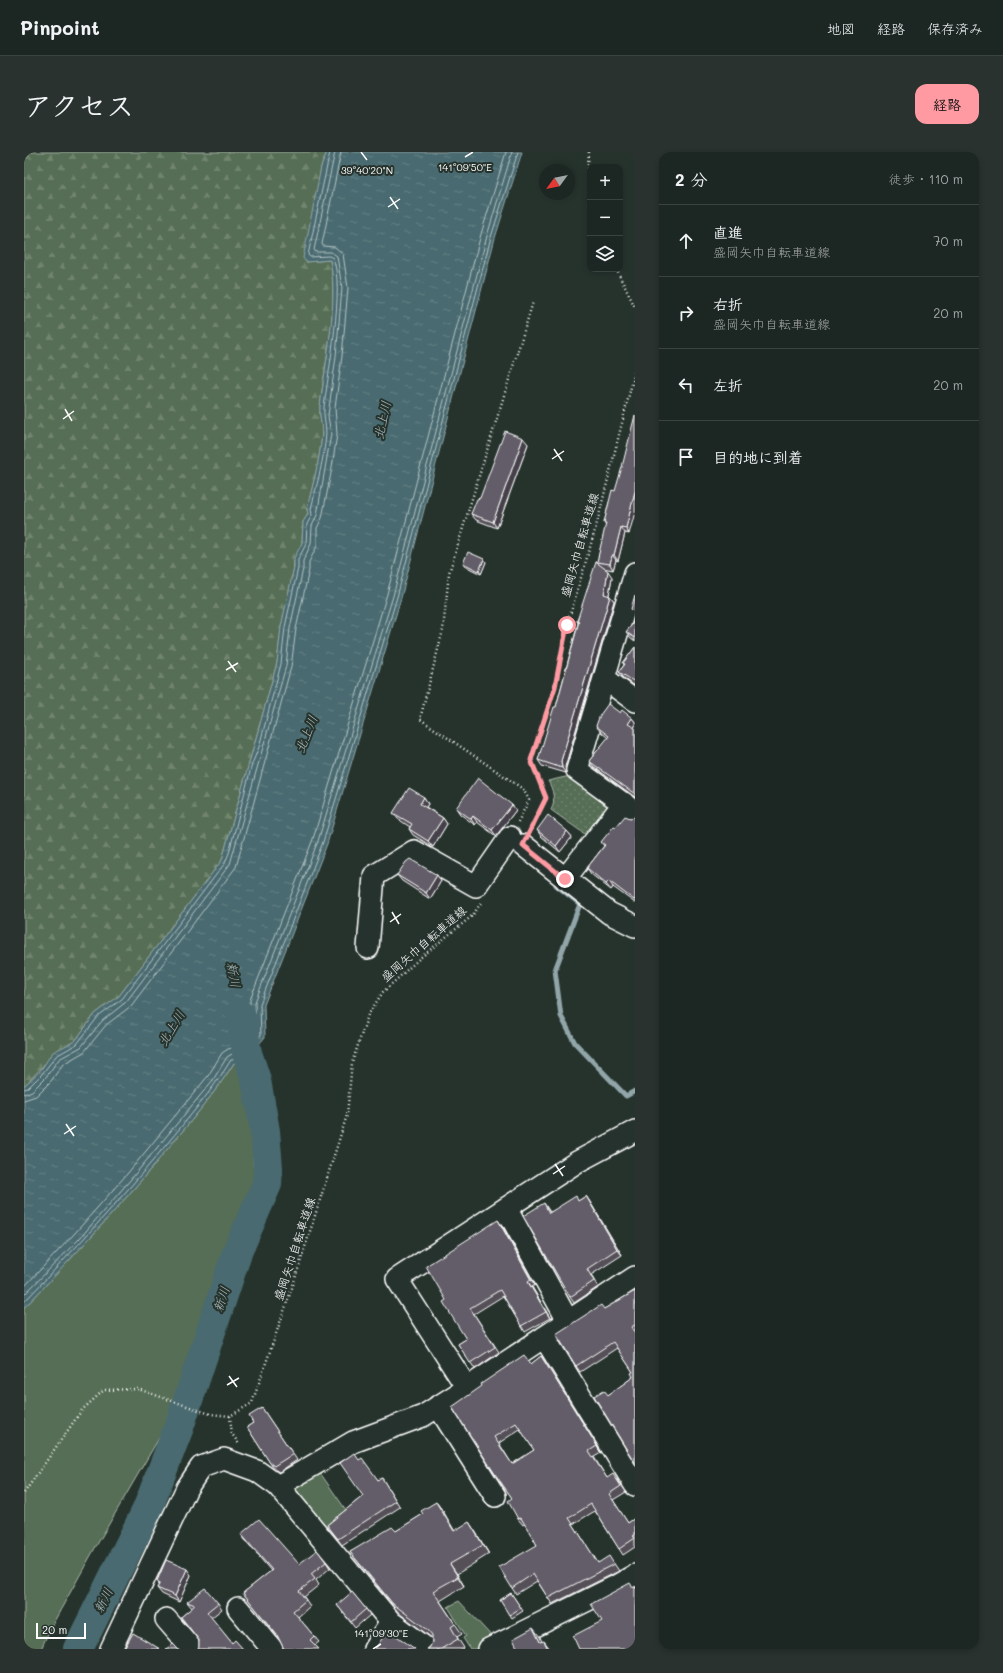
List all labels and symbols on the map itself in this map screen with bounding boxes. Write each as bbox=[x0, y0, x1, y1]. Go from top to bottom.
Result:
text: 141°09'50"E bbox=[438, 160, 492, 174]
text: 39°40'20"N bbox=[341, 163, 393, 177]
north arrow bbox=[539, 164, 575, 200]
water label: 北上川 bbox=[369, 399, 394, 441]
street label: 盛岡矢巾自転車道線 bbox=[556, 491, 602, 599]
route start bbox=[558, 616, 576, 634]
water label: 北上川 bbox=[290, 713, 321, 755]
route end bbox=[556, 870, 574, 888]
street label: 盛岡矢巾自転車道線 bbox=[377, 902, 469, 985]
water label: 新川 bbox=[224, 961, 245, 989]
water label: 北上川 bbox=[153, 1007, 188, 1049]
street label: 盛岡矢巾自転車道線 bbox=[270, 1195, 318, 1303]
water label: 新川 bbox=[208, 1284, 233, 1314]
water label: 新川 bbox=[89, 1584, 116, 1615]
scale bar bbox=[36, 1621, 86, 1640]
text: 141°09'30"E bbox=[354, 1626, 408, 1640]

